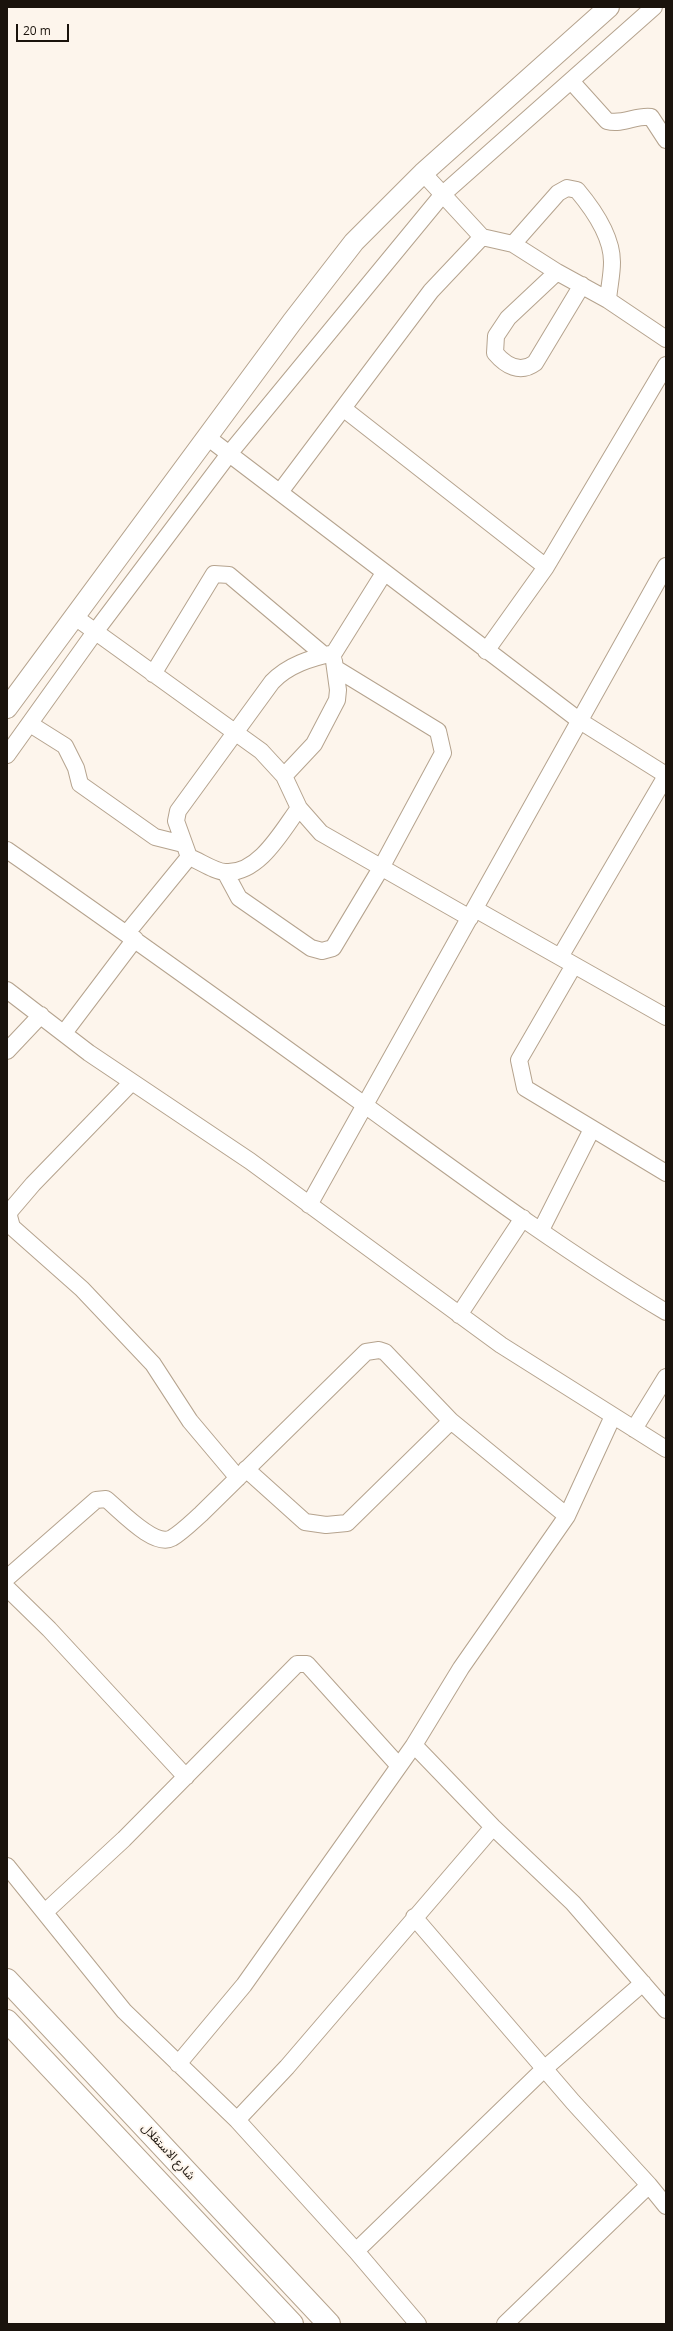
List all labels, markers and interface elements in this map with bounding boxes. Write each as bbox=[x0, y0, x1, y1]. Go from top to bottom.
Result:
scale bar bbox=[18, 16, 71, 42]
text: 20 m bbox=[23, 22, 51, 39]
street label: شارع الاستقلال bbox=[138, 2121, 198, 2183]

